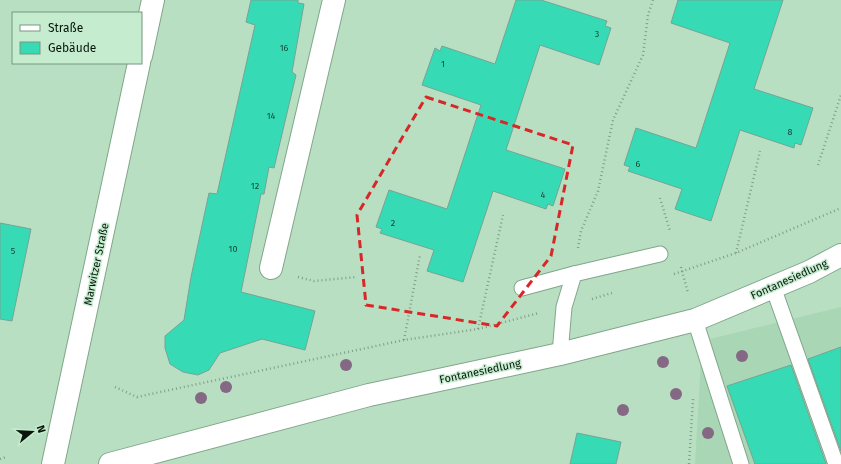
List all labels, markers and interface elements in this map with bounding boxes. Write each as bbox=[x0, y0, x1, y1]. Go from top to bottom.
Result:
legend bbox=[12, 12, 142, 64]
text: Straße bbox=[48, 21, 83, 35]
house number: 3 bbox=[595, 29, 599, 39]
text: Gebäude bbox=[48, 41, 96, 55]
house number: 16 bbox=[280, 43, 289, 53]
house number: 1 bbox=[441, 59, 445, 69]
house number: 14 bbox=[267, 111, 276, 121]
house number: 8 bbox=[788, 127, 793, 137]
house number: 6 bbox=[636, 159, 641, 169]
house number: 12 bbox=[251, 181, 259, 191]
house number: 4 bbox=[541, 190, 546, 200]
house number: 2 bbox=[391, 218, 395, 228]
street label: Marwitzer Straße bbox=[81, 222, 112, 307]
house number: 10 bbox=[229, 244, 237, 254]
house number: 5 bbox=[11, 246, 16, 256]
street label: Fontanesiedlung bbox=[749, 257, 830, 302]
street label: Fontanesiedlung bbox=[438, 356, 522, 386]
north arrow bbox=[12, 412, 52, 452]
text: N bbox=[34, 424, 48, 435]

